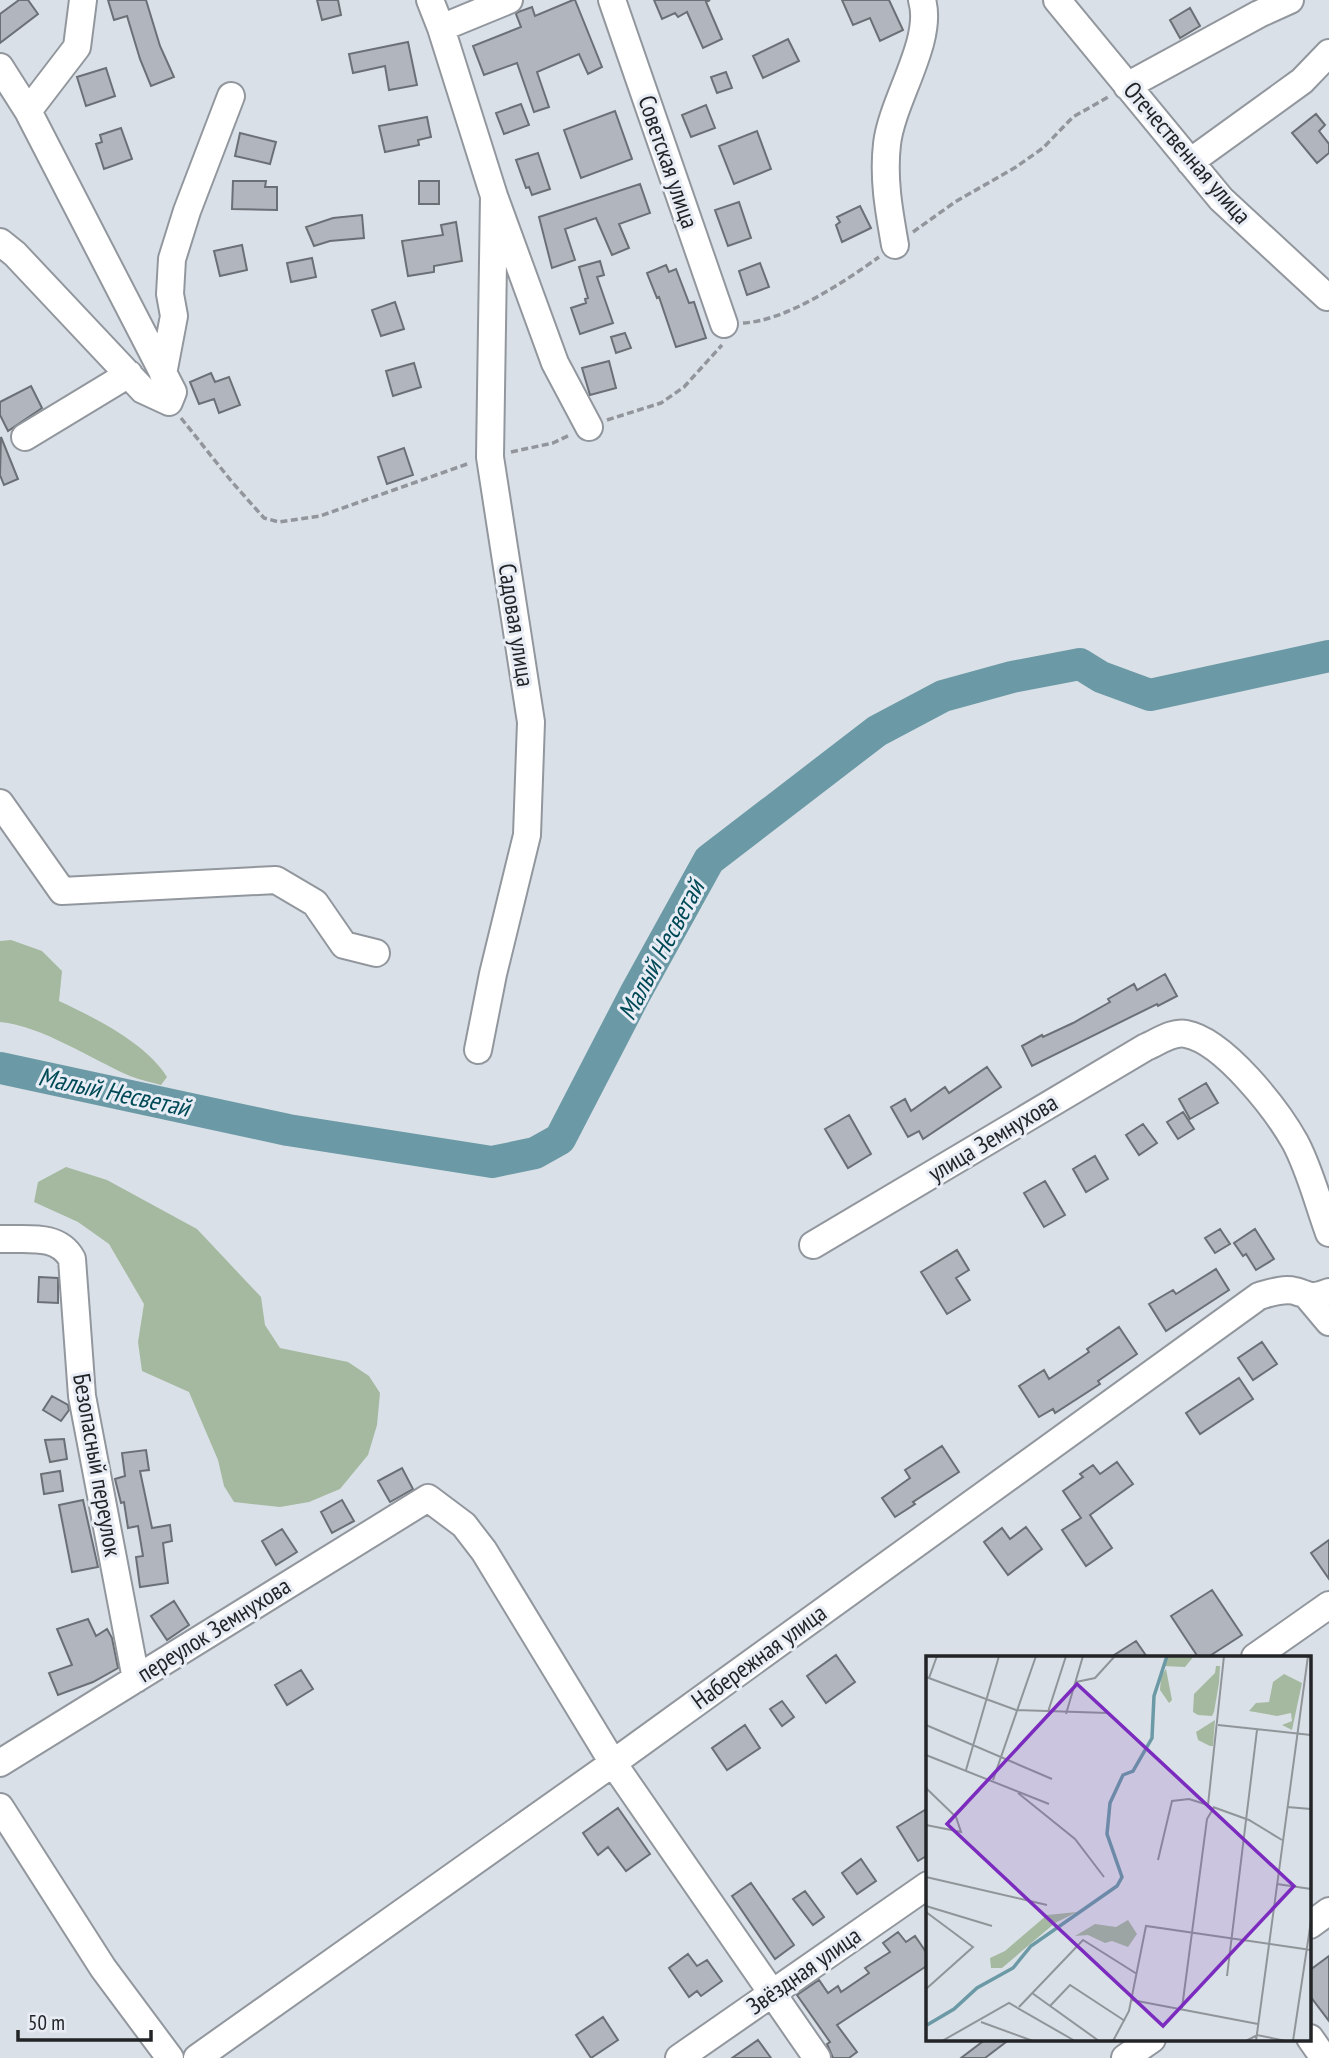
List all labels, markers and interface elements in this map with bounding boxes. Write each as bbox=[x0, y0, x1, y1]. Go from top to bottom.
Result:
street label: Отечественная улица bbox=[1117, 75, 1258, 230]
street label: Советская улица bbox=[631, 91, 706, 232]
street label: Садовая улица bbox=[491, 561, 542, 689]
water label: Малый Несветай bbox=[610, 872, 712, 1025]
water label: Малый Несветай bbox=[36, 1059, 195, 1124]
street label: улица Земнухова bbox=[922, 1087, 1063, 1188]
street label: Безопасный переулок bbox=[66, 1371, 129, 1559]
street label: переулок Земнухова bbox=[131, 1570, 296, 1689]
street label: Набережная улица bbox=[685, 1597, 832, 1716]
inset map bbox=[926, 1656, 1312, 2040]
street label: Звёздная улица bbox=[741, 1920, 867, 2021]
scale bar bbox=[18, 1998, 150, 2042]
text: 50 m bbox=[28, 2009, 65, 2036]

